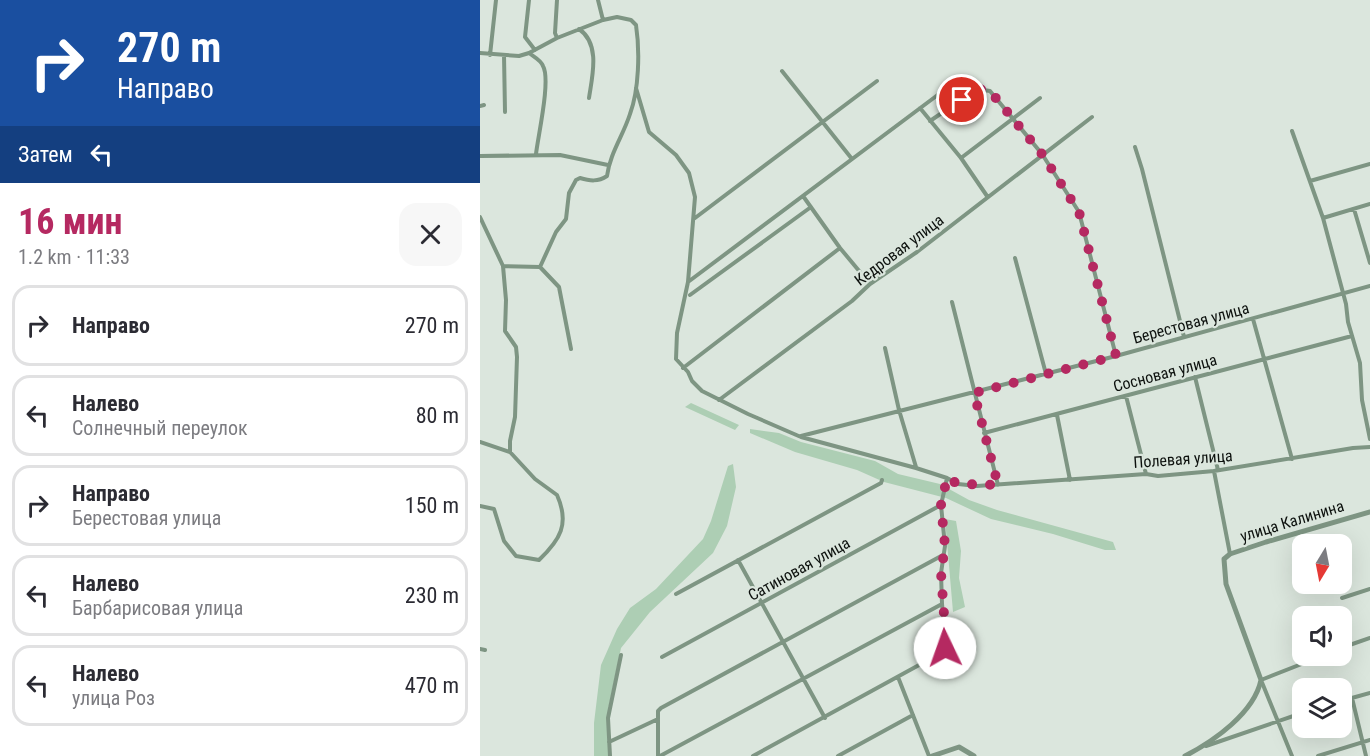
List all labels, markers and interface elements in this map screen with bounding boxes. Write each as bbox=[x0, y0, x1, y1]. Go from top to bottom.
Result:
text: 270 m bbox=[117, 23, 222, 72]
icon: right bbox=[18, 24, 96, 102]
text: Направо bbox=[117, 73, 214, 105]
pin bbox=[936, 74, 987, 125]
icon: arrive bbox=[945, 83, 978, 116]
icon: left bbox=[85, 138, 118, 171]
text: Затем bbox=[18, 142, 73, 167]
text: 16 мин bbox=[18, 201, 123, 243]
button: close bbox=[399, 203, 462, 266]
street label: Кедровая улица bbox=[851, 210, 947, 290]
text: 1.2 km · 11:33 bbox=[18, 245, 130, 269]
street label: Берестовая улица bbox=[1131, 298, 1251, 348]
icon: right bbox=[21, 309, 54, 342]
text: Направо bbox=[72, 313, 150, 338]
text: 270 m bbox=[405, 313, 459, 338]
street label: Сосновая улица bbox=[1111, 350, 1219, 396]
text: Налево bbox=[72, 391, 139, 416]
icon: left bbox=[21, 399, 54, 432]
text: 80 m bbox=[416, 403, 459, 428]
text: Солнечный переулок bbox=[72, 416, 248, 440]
street label: Полевая улица bbox=[1133, 446, 1233, 472]
text: Направо bbox=[72, 481, 150, 506]
icon: right bbox=[21, 489, 54, 522]
text: 150 m bbox=[405, 493, 459, 518]
street label: улица Калинина bbox=[1238, 496, 1346, 546]
text: Берестовая улица bbox=[72, 506, 221, 530]
street label: Сатиновая улица bbox=[745, 533, 853, 605]
north arrow bbox=[1292, 534, 1352, 594]
map controls bbox=[1292, 534, 1352, 738]
text: Налево bbox=[72, 571, 139, 596]
icon: left bbox=[21, 579, 54, 612]
text: 230 m bbox=[405, 583, 459, 608]
text: Барбарисовая улица bbox=[72, 596, 243, 620]
button: sound bbox=[1292, 606, 1352, 666]
position arrow bbox=[913, 616, 977, 680]
text: Налево bbox=[72, 661, 139, 686]
icon: left bbox=[21, 669, 54, 702]
text: 470 m bbox=[405, 673, 459, 698]
button: layers bbox=[1292, 678, 1352, 738]
text: улица Роз bbox=[72, 686, 155, 710]

